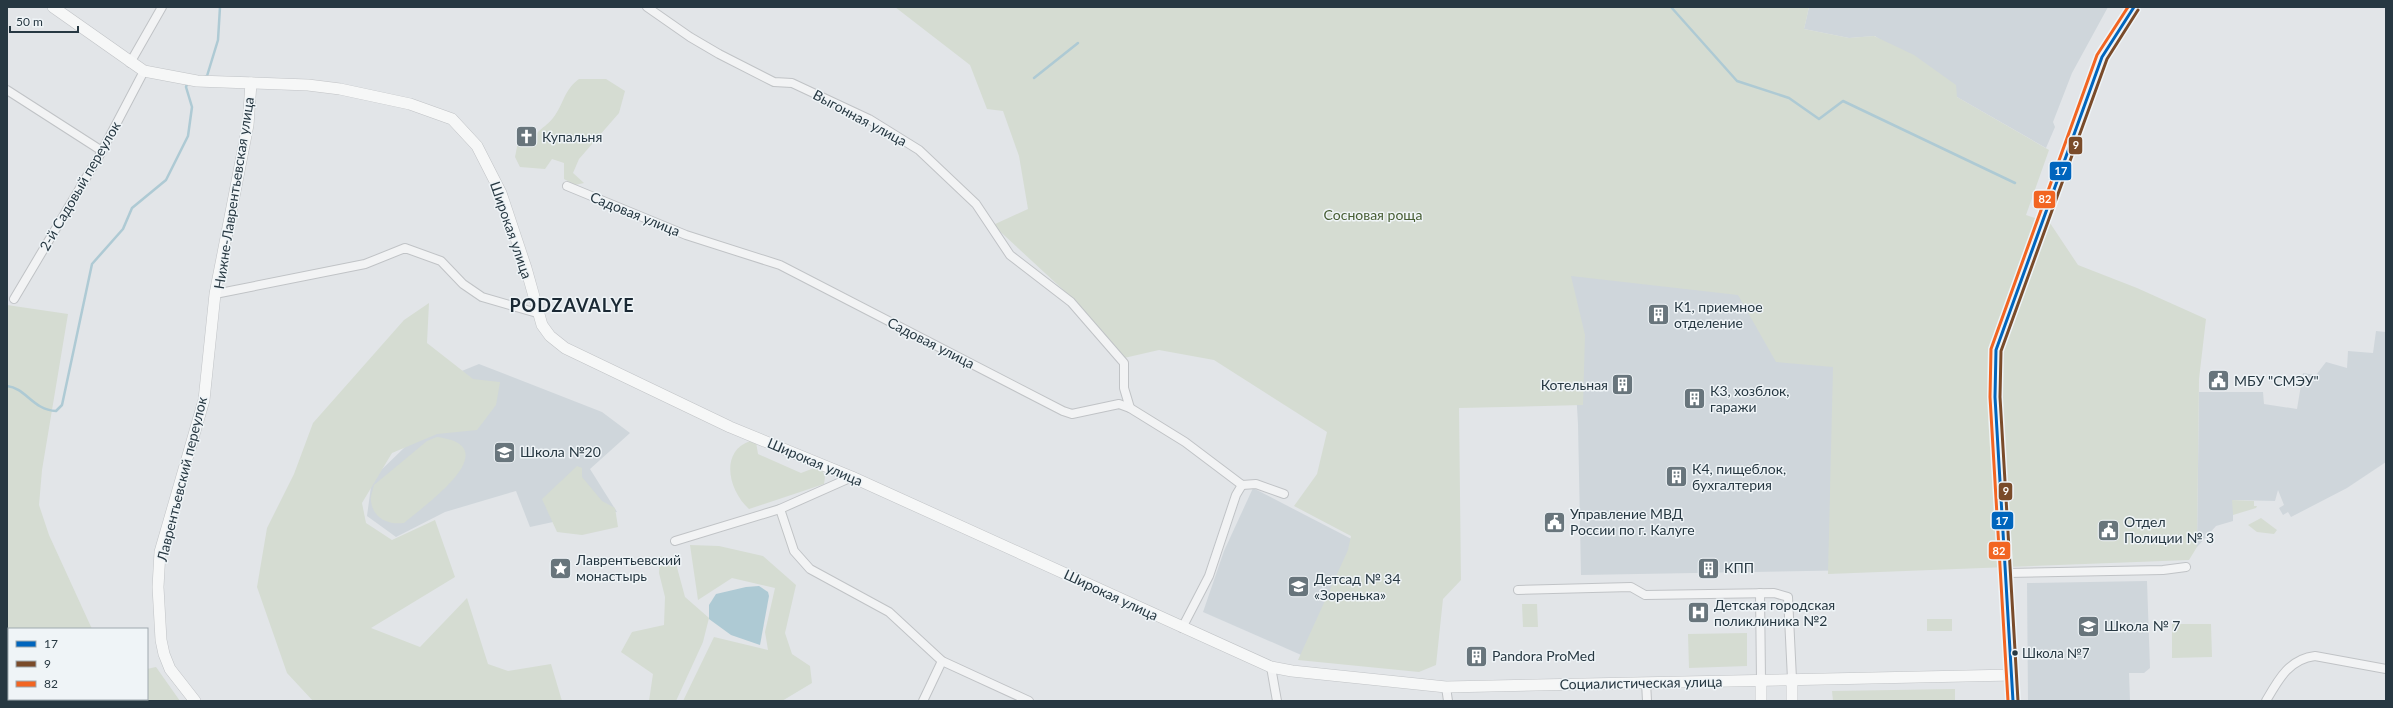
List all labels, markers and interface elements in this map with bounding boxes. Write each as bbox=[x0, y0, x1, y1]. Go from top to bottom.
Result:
scale bar bbox=[10, 8, 78, 34]
text: 50 m bbox=[16, 14, 43, 29]
street label: Выгонная улица bbox=[810, 86, 910, 149]
street label: Нижне-Лаврентьевская улица bbox=[210, 96, 257, 290]
street label: 2-й Садовый переулок bbox=[36, 117, 124, 254]
church icon: Купальня bbox=[513, 124, 539, 150]
place label: Купальня bbox=[542, 128, 602, 145]
line badge: 9 bbox=[2068, 136, 2083, 155]
text: 9 bbox=[2073, 138, 2079, 151]
line badge: 17 bbox=[2049, 161, 2072, 181]
text: 17 bbox=[2055, 164, 2067, 177]
street label: Широкая улица bbox=[487, 179, 536, 281]
street label: Садовая улица bbox=[588, 188, 683, 239]
line badge: 82 bbox=[2033, 190, 2056, 209]
text: 82 bbox=[2039, 192, 2051, 205]
park label: Сосновая роща bbox=[1324, 206, 1422, 223]
district label: PODZAVALYE bbox=[509, 294, 635, 316]
place label: К1, приемное отделение bbox=[1674, 298, 1763, 331]
building icon: К1, приемное отделение bbox=[1646, 302, 1672, 328]
street label: Садовая улица bbox=[885, 313, 978, 372]
public building icon: МБУ "СМЭУ" bbox=[2205, 368, 2231, 394]
building icon: Котельная bbox=[1610, 372, 1636, 398]
place label: МБУ "СМЭУ" bbox=[2234, 372, 2319, 389]
place label: Котельная bbox=[1541, 376, 1608, 393]
place label: К3, хозблок, гаражи bbox=[1710, 382, 1790, 415]
building icon: К3, хозблок, гаражи bbox=[1681, 386, 1707, 412]
street label: Лаврентьевский переулок bbox=[153, 394, 210, 564]
street label: Широкая улица bbox=[765, 434, 865, 489]
school or university icon: Школа №20 bbox=[491, 439, 517, 465]
place label: Школа №20 bbox=[520, 443, 601, 460]
place label: К4, пищеблок, бухгалтерия bbox=[1692, 460, 1786, 493]
building icon: К4, пищеблок, бухгалтерия bbox=[1664, 464, 1690, 490]
line badge: 9 bbox=[1998, 482, 2013, 501]
text: 9 bbox=[2003, 484, 2009, 497]
place label: Управление МВД России по г. Калуге bbox=[1570, 505, 1695, 538]
public building icon: Управление МВД России по г. Калуге bbox=[1542, 509, 1568, 535]
line badge: 17 bbox=[1991, 511, 2014, 530]
place label: Отдел Полиции № 3 bbox=[2124, 513, 2214, 546]
text: 17 bbox=[1996, 514, 2008, 527]
public building icon: Отдел Полиции № 3 bbox=[2095, 517, 2121, 543]
line badge: 82 bbox=[1988, 541, 2011, 560]
text: 82 bbox=[1993, 544, 2005, 557]
place label: Лаврентьевский монастырь bbox=[575, 551, 681, 584]
place icon: Лаврентьевский монастырь bbox=[547, 555, 573, 581]
building icon: КПП bbox=[1696, 555, 1722, 581]
place label: КПП bbox=[1724, 559, 1754, 576]
street label: Широкая улица bbox=[1062, 565, 1161, 624]
place label: Детсад № 34 «Зоренька» bbox=[1314, 570, 1401, 603]
school or university icon: Детсад № 34 «Зоренька» bbox=[1286, 574, 1312, 600]
place label: Детская городская поликлиника №2 bbox=[1714, 596, 1835, 629]
hospital icon: Детская городская поликлиника №2 bbox=[1685, 600, 1711, 626]
school or university icon: Школа № 7 bbox=[2075, 613, 2101, 639]
place label: Школа № 7 bbox=[2104, 617, 2180, 634]
legend bbox=[8, 628, 148, 700]
text: 17 bbox=[44, 636, 58, 651]
building icon: Pandora ProMed bbox=[1464, 643, 1490, 669]
place label: Школа №7 bbox=[2022, 645, 2090, 661]
place label: Pandora ProMed bbox=[1492, 647, 1595, 664]
marker: Школа №7 bbox=[2010, 648, 2020, 658]
text: 9 bbox=[44, 656, 51, 671]
street label: Социалистическая улица bbox=[1559, 673, 1723, 692]
text: 82 bbox=[44, 676, 58, 691]

